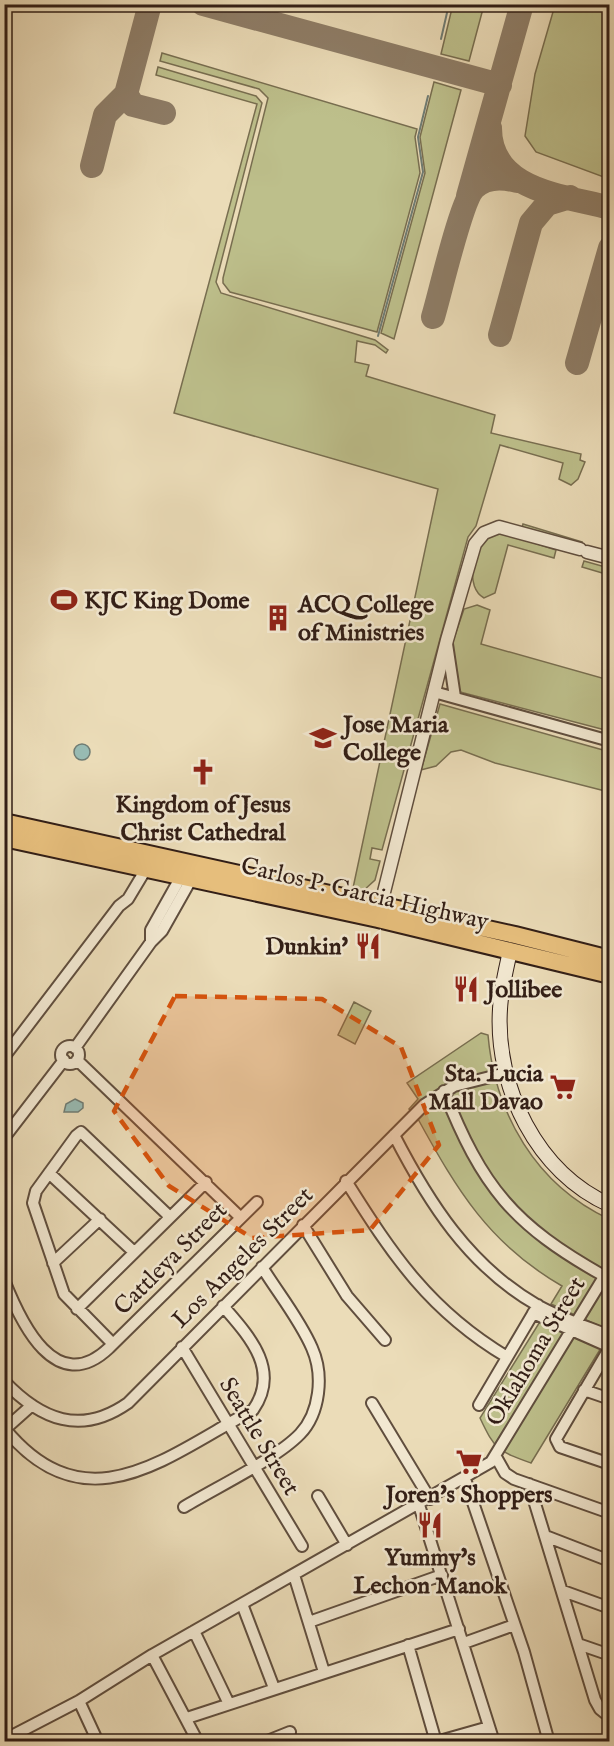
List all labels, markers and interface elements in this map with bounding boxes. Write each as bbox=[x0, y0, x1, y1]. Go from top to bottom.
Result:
sports icon: KJC King Dome bbox=[49, 585, 79, 615]
place label: KJC King Dome bbox=[84, 586, 250, 617]
place label: ACQ College of Ministries bbox=[297, 590, 434, 649]
building icon: ACQ College of Ministries bbox=[263, 603, 293, 633]
place label: Jose Maria College bbox=[340, 710, 449, 769]
school or university icon: Jose Maria College bbox=[308, 723, 338, 753]
church icon: Kingdom of Jesus Christ Cathedral bbox=[188, 757, 218, 787]
place label: Kingdom of Jesus Christ Cathedral bbox=[115, 790, 291, 849]
street label: Carlos P. Garcia Highway bbox=[238, 851, 492, 938]
restaurant icon: Dunkin' bbox=[353, 931, 383, 961]
place label: Dunkin' bbox=[265, 932, 348, 963]
restaurant icon: Jollibee bbox=[451, 974, 481, 1004]
place label: Jollibee bbox=[483, 975, 562, 1006]
place label: Sta. Lucia Mall Davao bbox=[428, 1059, 544, 1118]
supermarket icon: Sta. Lucia Mall Davao bbox=[548, 1072, 578, 1102]
street label: Los Angeles Street bbox=[166, 1181, 320, 1335]
street label: Cattleya Street bbox=[108, 1196, 234, 1322]
street label: Oklahoma Street bbox=[479, 1271, 593, 1432]
street label: Seattle Street bbox=[211, 1372, 306, 1502]
supermarket icon: Joren's Shoppers bbox=[454, 1447, 484, 1477]
place label: Joren's Shoppers bbox=[383, 1480, 553, 1511]
restaurant icon: Yummy's Lechon Manok bbox=[415, 1510, 445, 1540]
place label: Yummy's Lechon Manok bbox=[353, 1543, 508, 1602]

